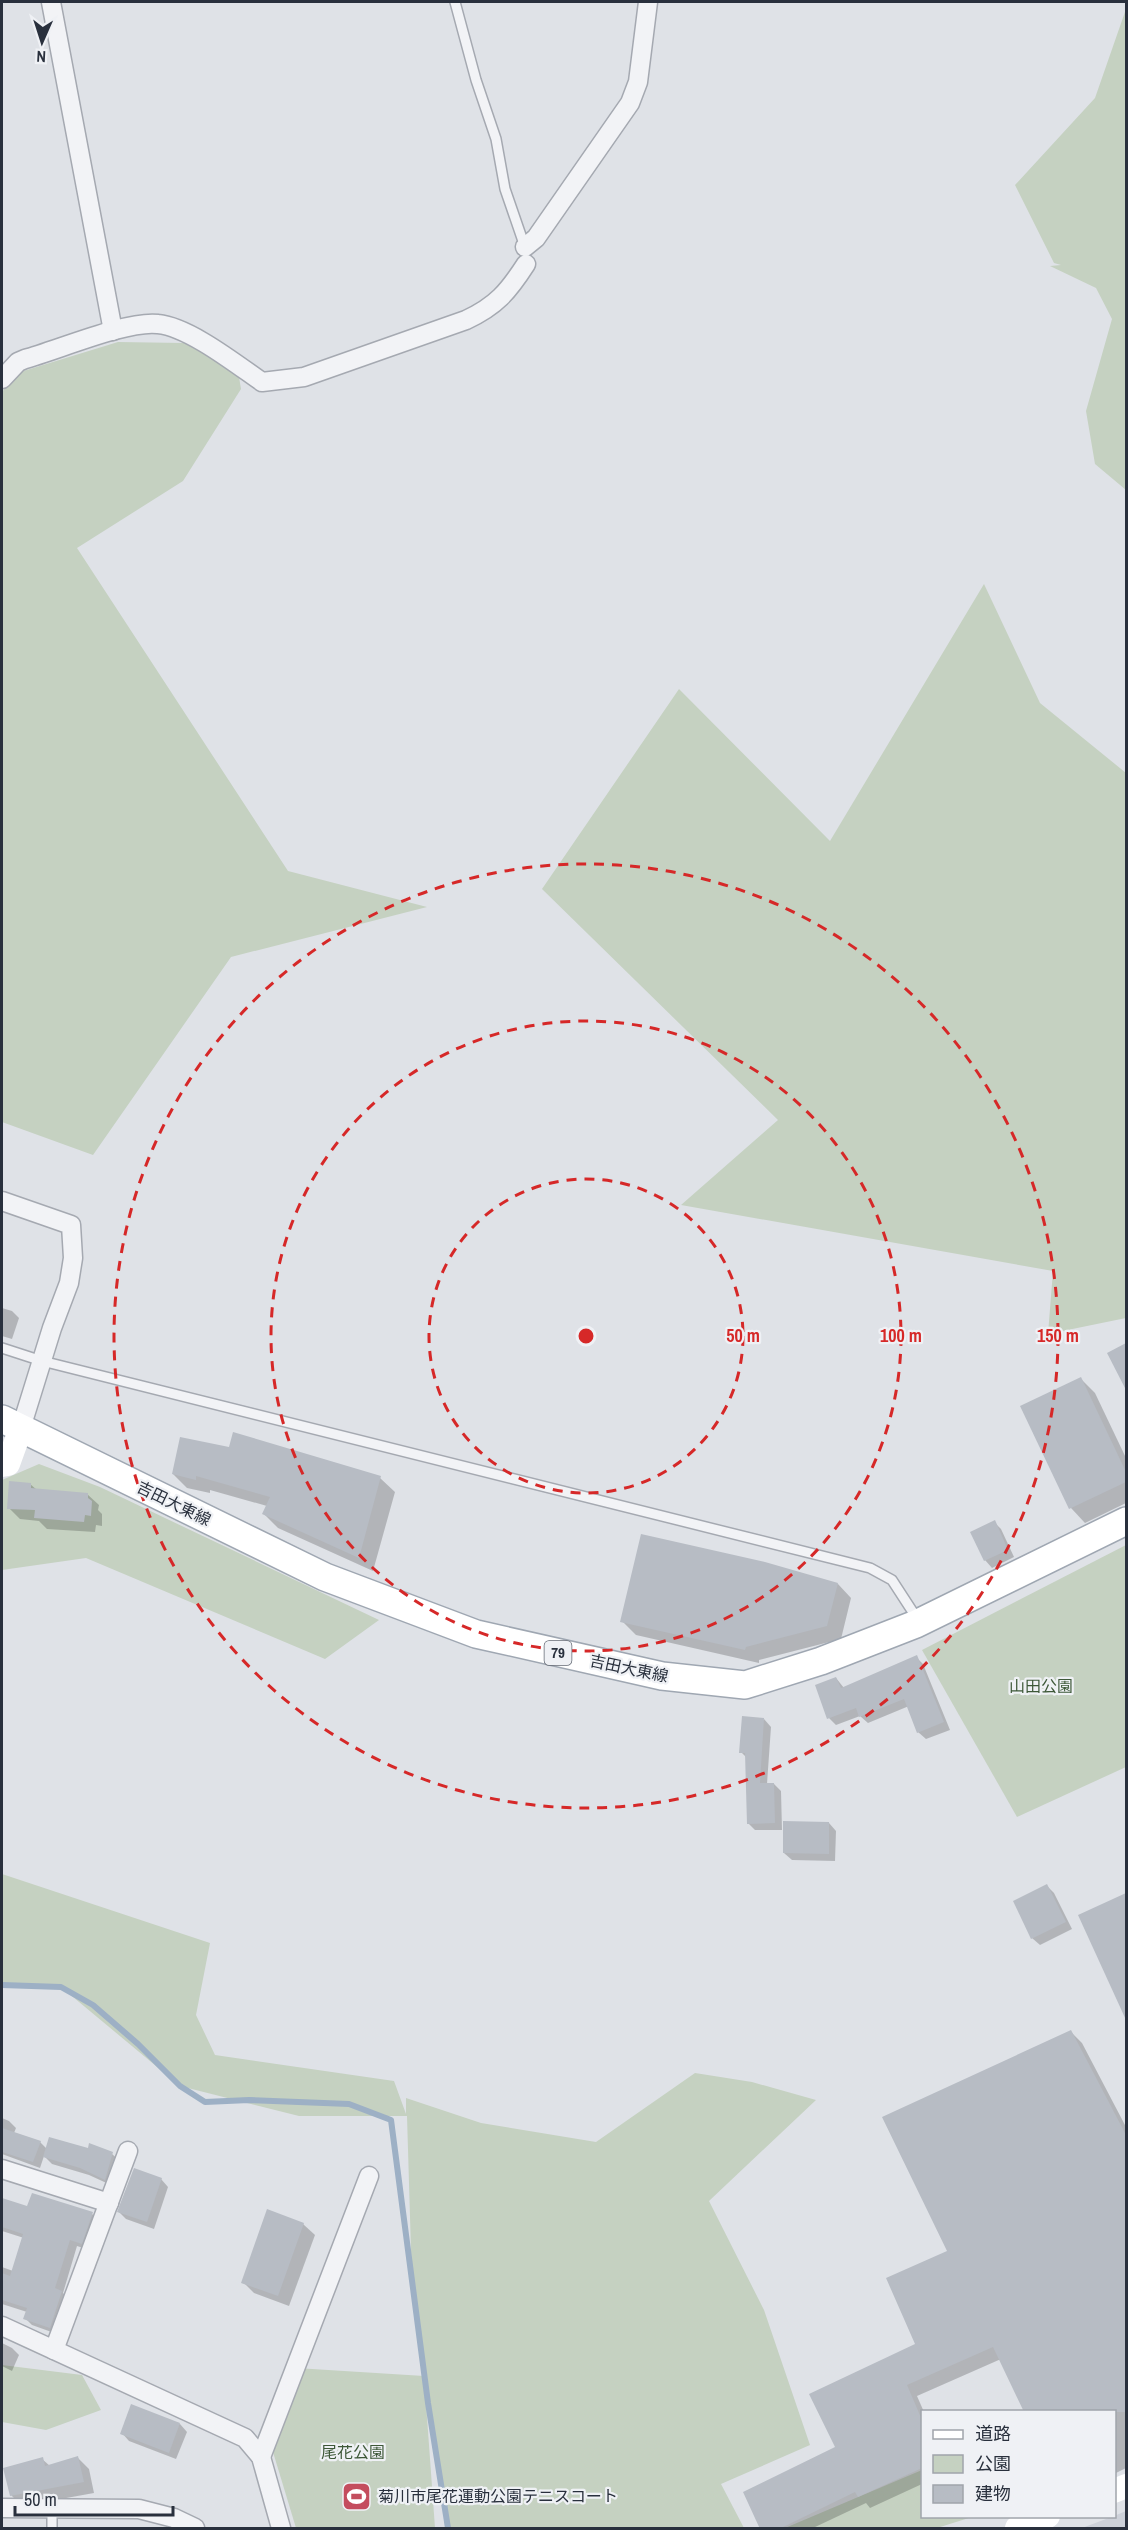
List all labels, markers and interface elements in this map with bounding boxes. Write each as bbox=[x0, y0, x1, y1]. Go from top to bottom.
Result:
north arrow bbox=[12, 12, 72, 72]
text: N bbox=[36, 46, 47, 68]
text: 50 m bbox=[726, 1323, 760, 1348]
text: 100 m bbox=[880, 1323, 922, 1348]
text: 150 m bbox=[1037, 1323, 1079, 1348]
centre of rings bbox=[576, 1326, 596, 1346]
street label: 吉田大東線 bbox=[133, 1476, 215, 1530]
road number: 79 bbox=[544, 1641, 572, 1665]
street label: 吉田大東線 bbox=[588, 1649, 670, 1687]
park label: 山田公園 bbox=[1009, 1675, 1073, 1697]
legend bbox=[921, 2410, 1116, 2518]
text: 道路 bbox=[975, 2421, 1011, 2446]
park label: 尾花公園 bbox=[321, 2441, 385, 2463]
text: 公園 bbox=[975, 2451, 1011, 2476]
scale bar bbox=[15, 2479, 172, 2517]
sports icon: 菊川市尾花運動公園テニスコート bbox=[341, 2480, 373, 2512]
text: 建物 bbox=[975, 2481, 1011, 2506]
place label: 菊川市尾花運動公園テニスコート bbox=[378, 2485, 618, 2507]
text: 50 m bbox=[24, 2487, 57, 2512]

